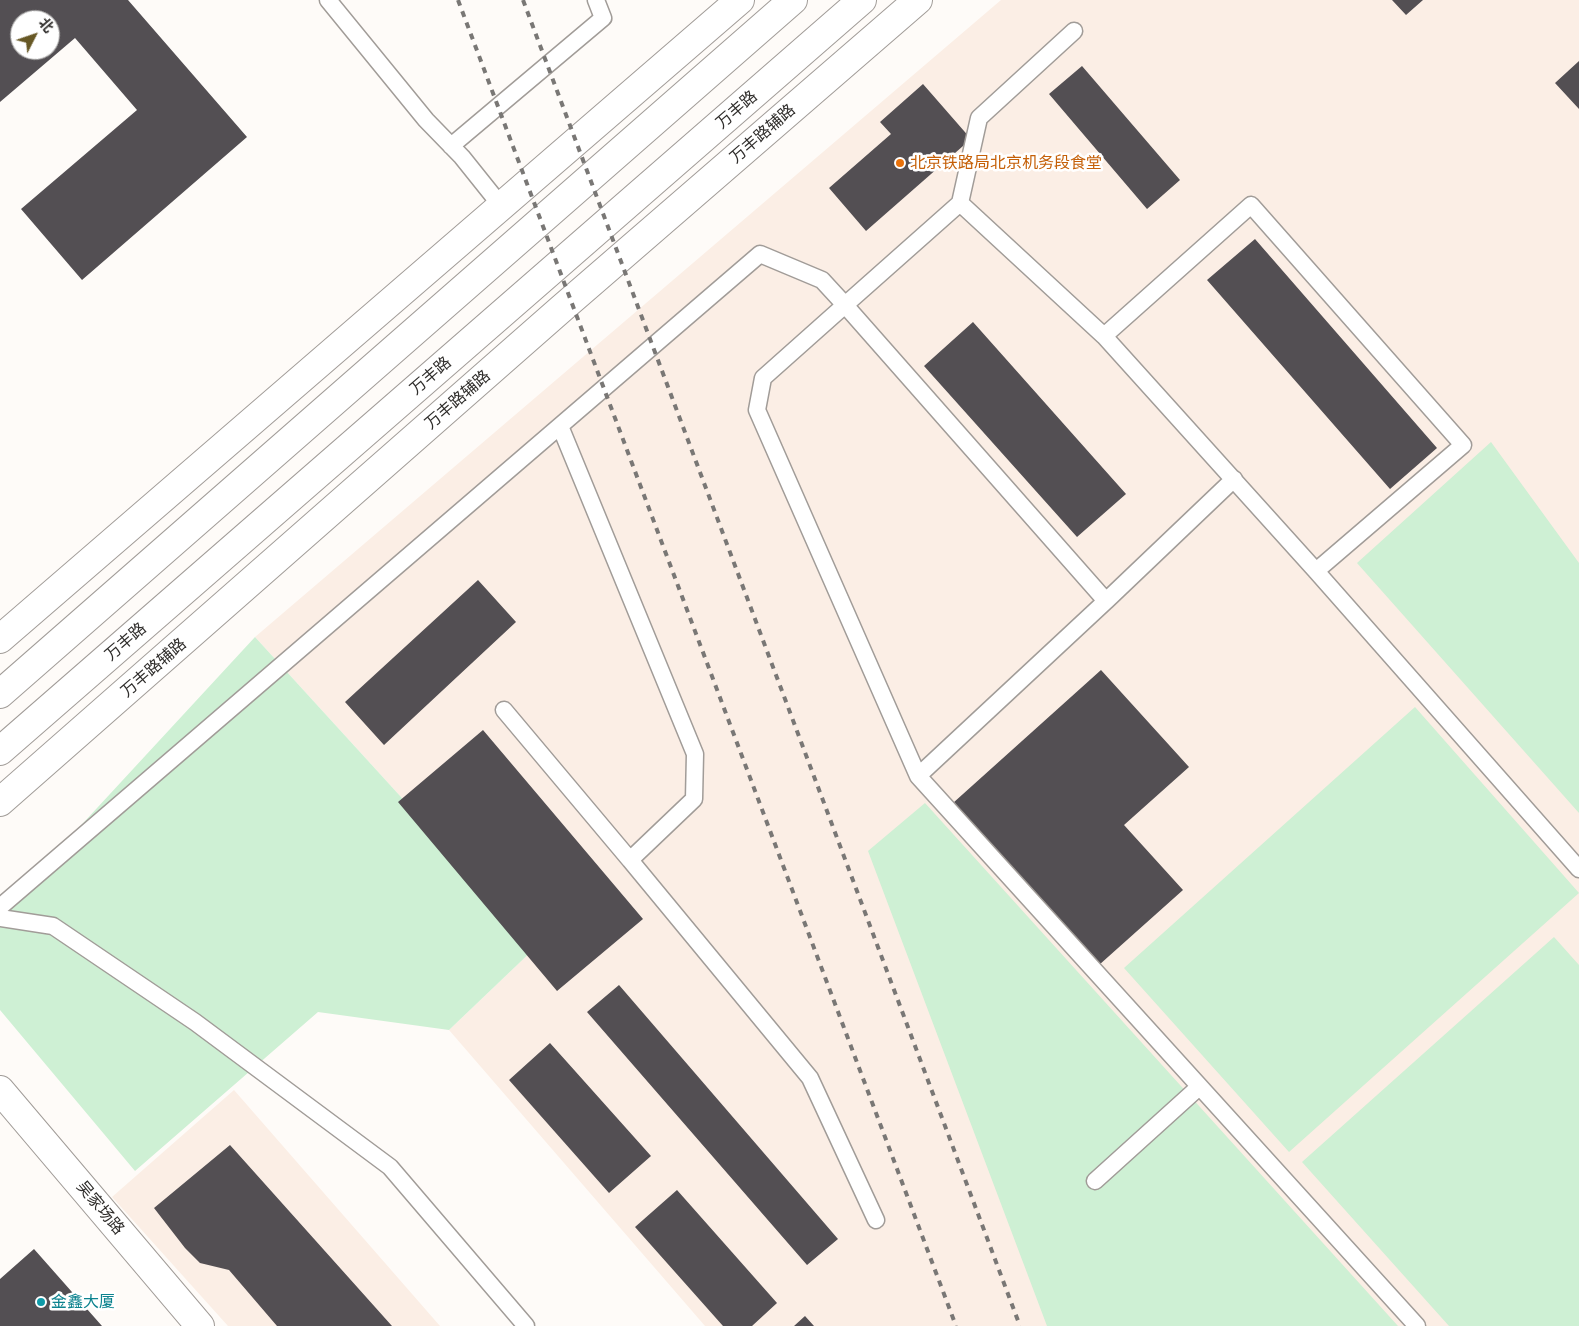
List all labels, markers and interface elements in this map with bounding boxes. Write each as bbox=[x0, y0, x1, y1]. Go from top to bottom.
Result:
north arrow bbox=[10, 10, 60, 60]
text: 北 bbox=[35, 15, 57, 36]
street label: 万丰路 bbox=[713, 87, 761, 133]
street label: 万丰路辅路 bbox=[727, 101, 799, 167]
place label: 北京铁路局北京机务段食堂 bbox=[910, 153, 1102, 173]
marker: 北京铁路局北京机务段食堂 bbox=[894, 157, 906, 169]
street label: 万丰路 bbox=[407, 353, 455, 399]
street label: 万丰路辅路 bbox=[422, 367, 494, 433]
street label: 万丰路 bbox=[102, 619, 150, 665]
street label: 万丰路辅路 bbox=[118, 635, 190, 701]
street label: 吴家场路 bbox=[72, 1177, 128, 1239]
place label: 金鑫大厦 bbox=[51, 1292, 115, 1312]
marker: 金鑫大厦 bbox=[35, 1296, 47, 1308]

